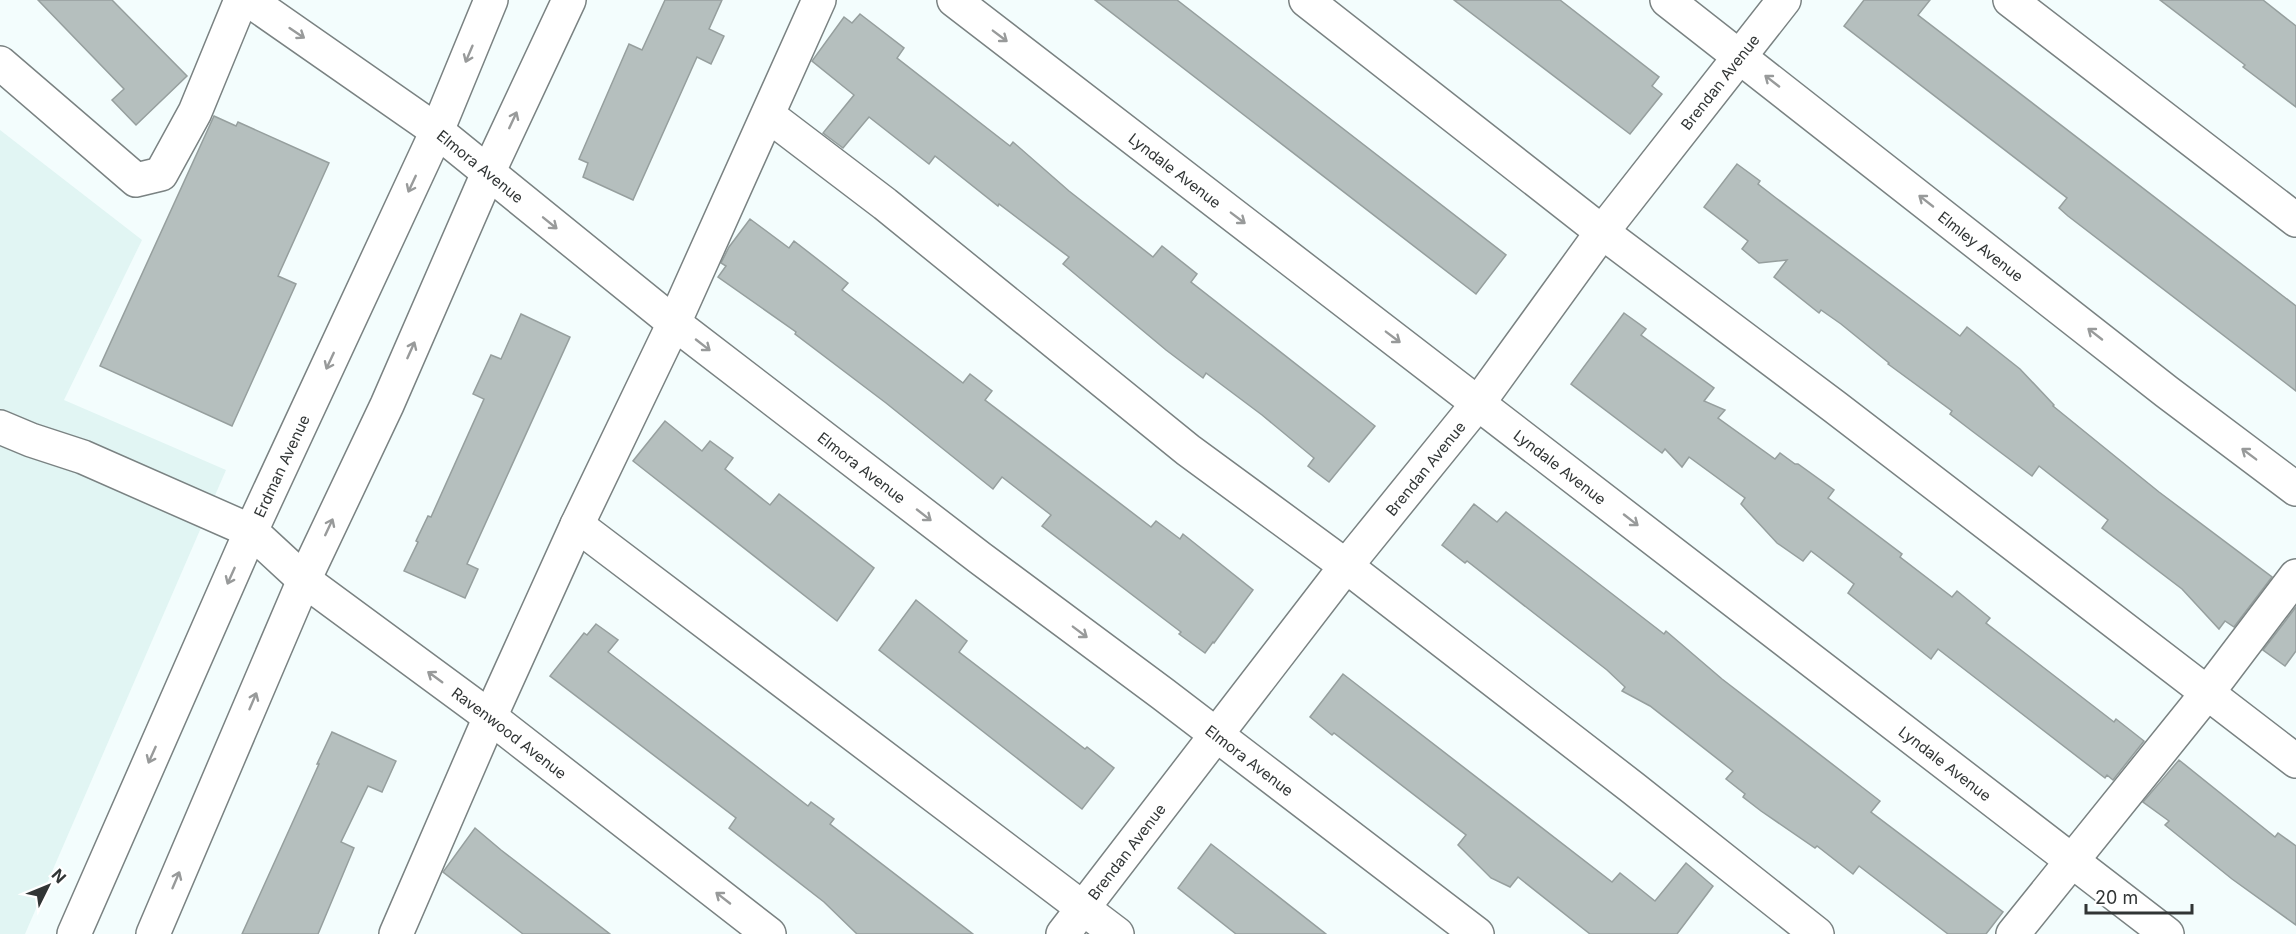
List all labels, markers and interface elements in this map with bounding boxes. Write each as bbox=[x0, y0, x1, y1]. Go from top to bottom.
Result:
one-way arrow bbox=[288, 27, 305, 39]
one-way arrow bbox=[992, 29, 1008, 42]
street label: Brendan Avenue bbox=[1676, 30, 1763, 134]
one-way arrow bbox=[463, 44, 474, 63]
one-way arrow bbox=[1764, 74, 1780, 87]
one-way arrow bbox=[507, 112, 519, 130]
street label: Elmora Avenue bbox=[433, 125, 528, 207]
street label: Lyndale Avenue bbox=[1125, 129, 1225, 212]
one-way arrow bbox=[405, 175, 417, 193]
one-way arrow bbox=[1918, 194, 1934, 207]
street label: Elmley Avenue bbox=[1934, 207, 2028, 286]
one-way arrow bbox=[1230, 212, 1246, 224]
one-way arrow bbox=[542, 216, 557, 230]
one-way arrow bbox=[2087, 328, 2103, 341]
one-way arrow bbox=[1385, 330, 1401, 343]
one-way arrow bbox=[694, 338, 710, 351]
one-way arrow bbox=[406, 341, 417, 360]
one-way arrow bbox=[323, 351, 335, 369]
street label: Erdman Avenue bbox=[249, 412, 313, 520]
street label: Brendan Avenue bbox=[1381, 417, 1469, 519]
street label: Lyndale Avenue bbox=[1510, 425, 1610, 508]
street label: Elmora Avenue bbox=[814, 427, 910, 507]
one-way arrow bbox=[2242, 447, 2258, 460]
one-way arrow bbox=[915, 508, 931, 521]
one-way arrow bbox=[1622, 513, 1638, 526]
one-way arrow bbox=[324, 519, 336, 537]
one-way arrow bbox=[225, 567, 236, 585]
one-way arrow bbox=[1071, 626, 1087, 638]
one-way arrow bbox=[428, 671, 444, 683]
street label: Ravenwood Avenue bbox=[448, 683, 571, 783]
one-way arrow bbox=[248, 692, 259, 711]
street label: Elmora Avenue bbox=[1202, 721, 1297, 800]
street label: Lyndale Avenue bbox=[1895, 722, 1995, 805]
one-way arrow bbox=[146, 745, 158, 763]
street label: Brendan Avenue bbox=[1083, 800, 1169, 903]
north arrow bbox=[18, 856, 78, 916]
text: N bbox=[47, 864, 70, 887]
one-way arrow bbox=[171, 872, 182, 890]
scale bar bbox=[2086, 877, 2192, 915]
text: 20 m bbox=[2095, 887, 2138, 908]
one-way arrow bbox=[715, 892, 731, 905]

